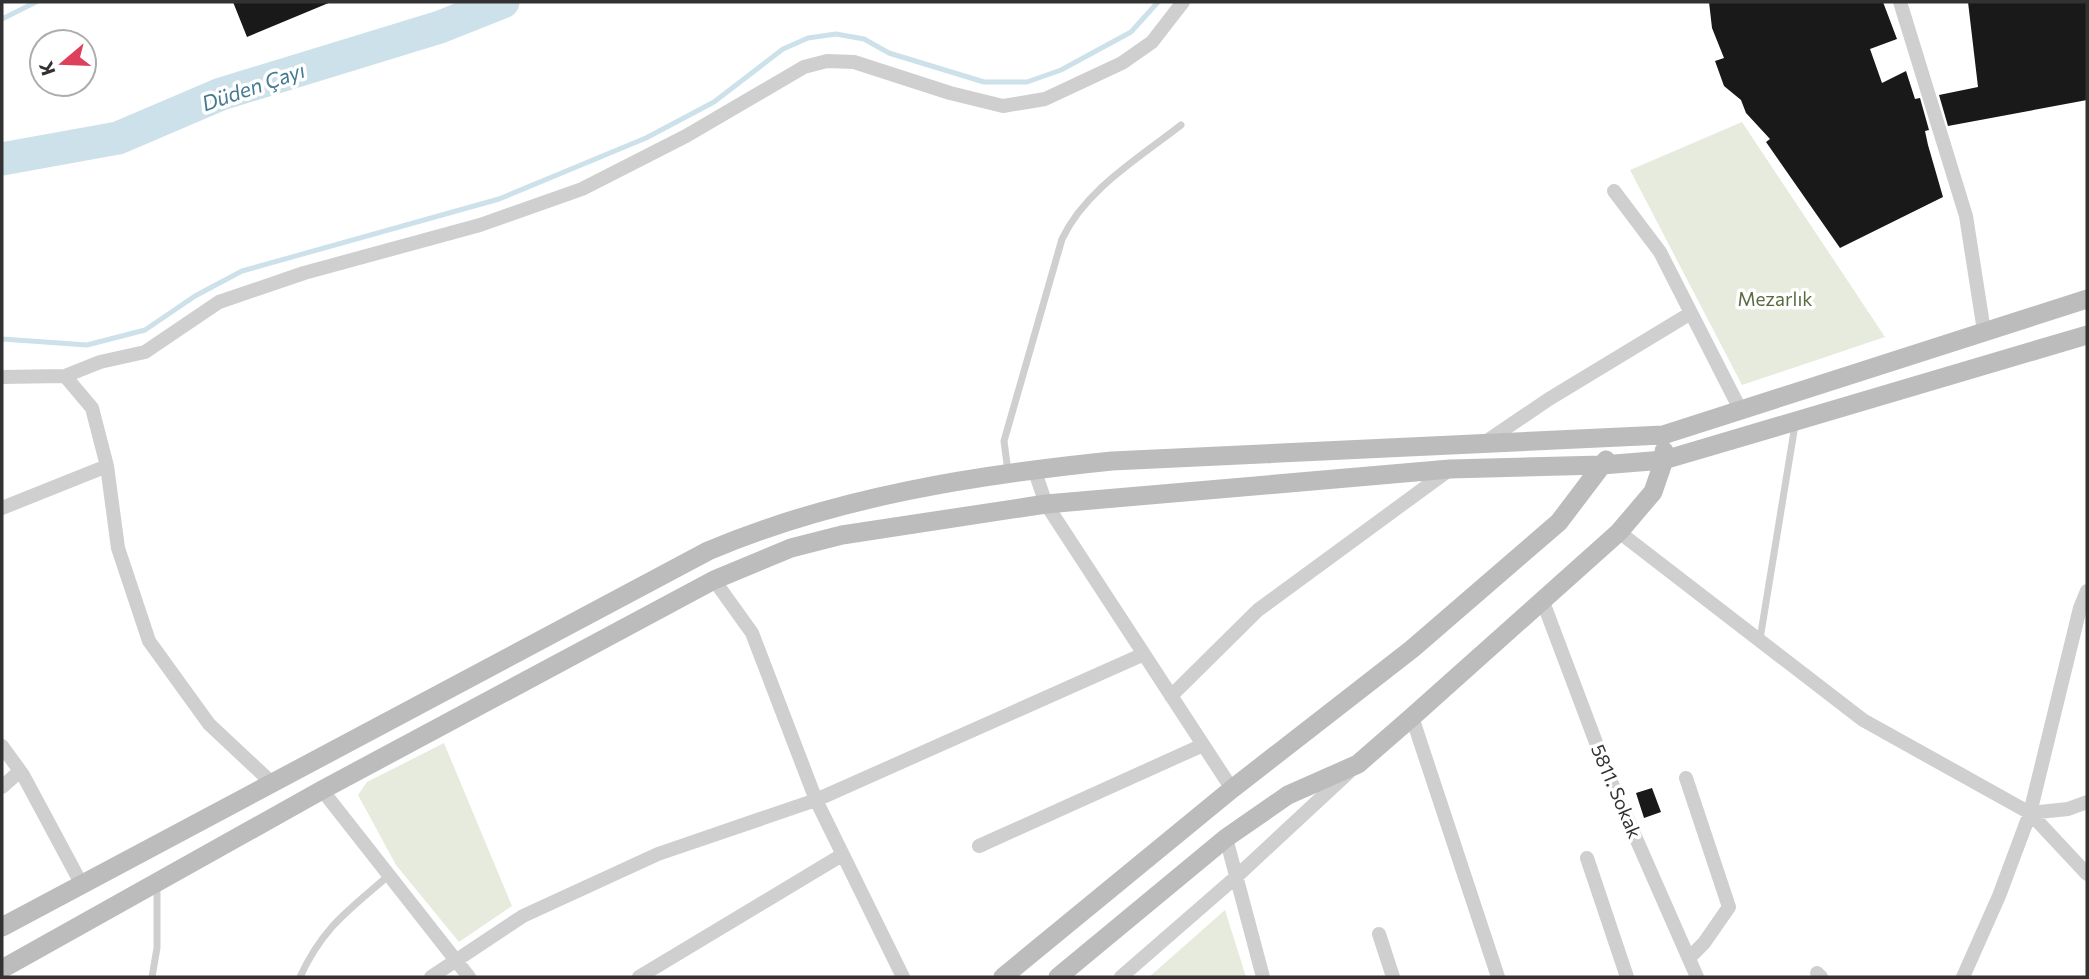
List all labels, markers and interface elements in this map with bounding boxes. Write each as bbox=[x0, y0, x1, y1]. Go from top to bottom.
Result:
north arrow bbox=[28, 28, 98, 98]
water label: Düden Çayı bbox=[198, 57, 308, 115]
text: K bbox=[33, 59, 59, 79]
park label: Mezarlık bbox=[1737, 287, 1813, 310]
street label: 5811. Sokak bbox=[1587, 741, 1647, 841]

